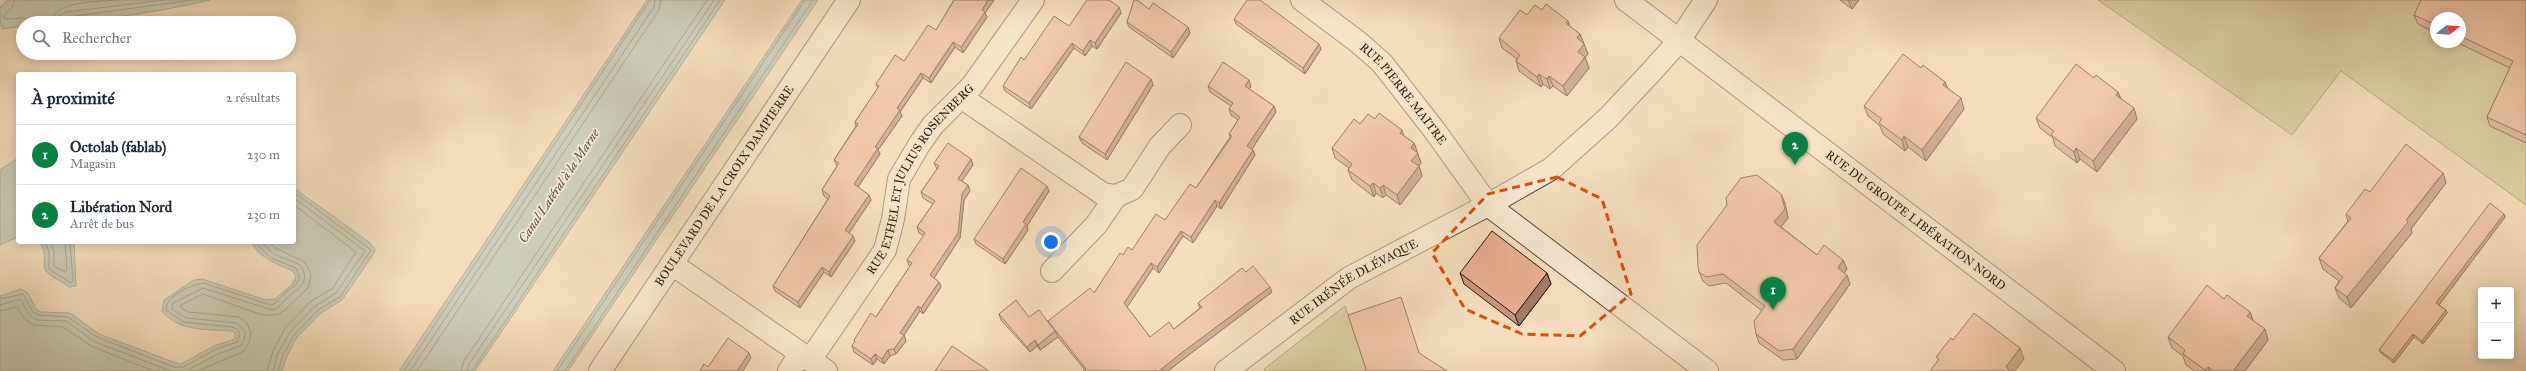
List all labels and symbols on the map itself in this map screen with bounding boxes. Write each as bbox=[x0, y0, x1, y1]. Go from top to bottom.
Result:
north arrow bbox=[2430, 12, 2466, 48]
street label: RUE PIERRE MAITRE bbox=[1357, 40, 1450, 148]
street label: RUE ETHEL ET JULIUS ROSENBERG bbox=[864, 81, 977, 277]
street label: BOULEVARD DE LA CROIX DAMPIERRE bbox=[652, 82, 797, 289]
water label: Canal Latéral à la Marne bbox=[515, 125, 604, 246]
pin: 2 bbox=[1782, 132, 1808, 165]
street label: RUE DU GROUPE LIBÉRATION NORD bbox=[1823, 147, 2009, 293]
your location bbox=[1041, 232, 1061, 252]
street label: RUE IRÉNÉE DLÉVAQUE bbox=[1287, 236, 1420, 328]
pin: 1 bbox=[1760, 277, 1786, 310]

